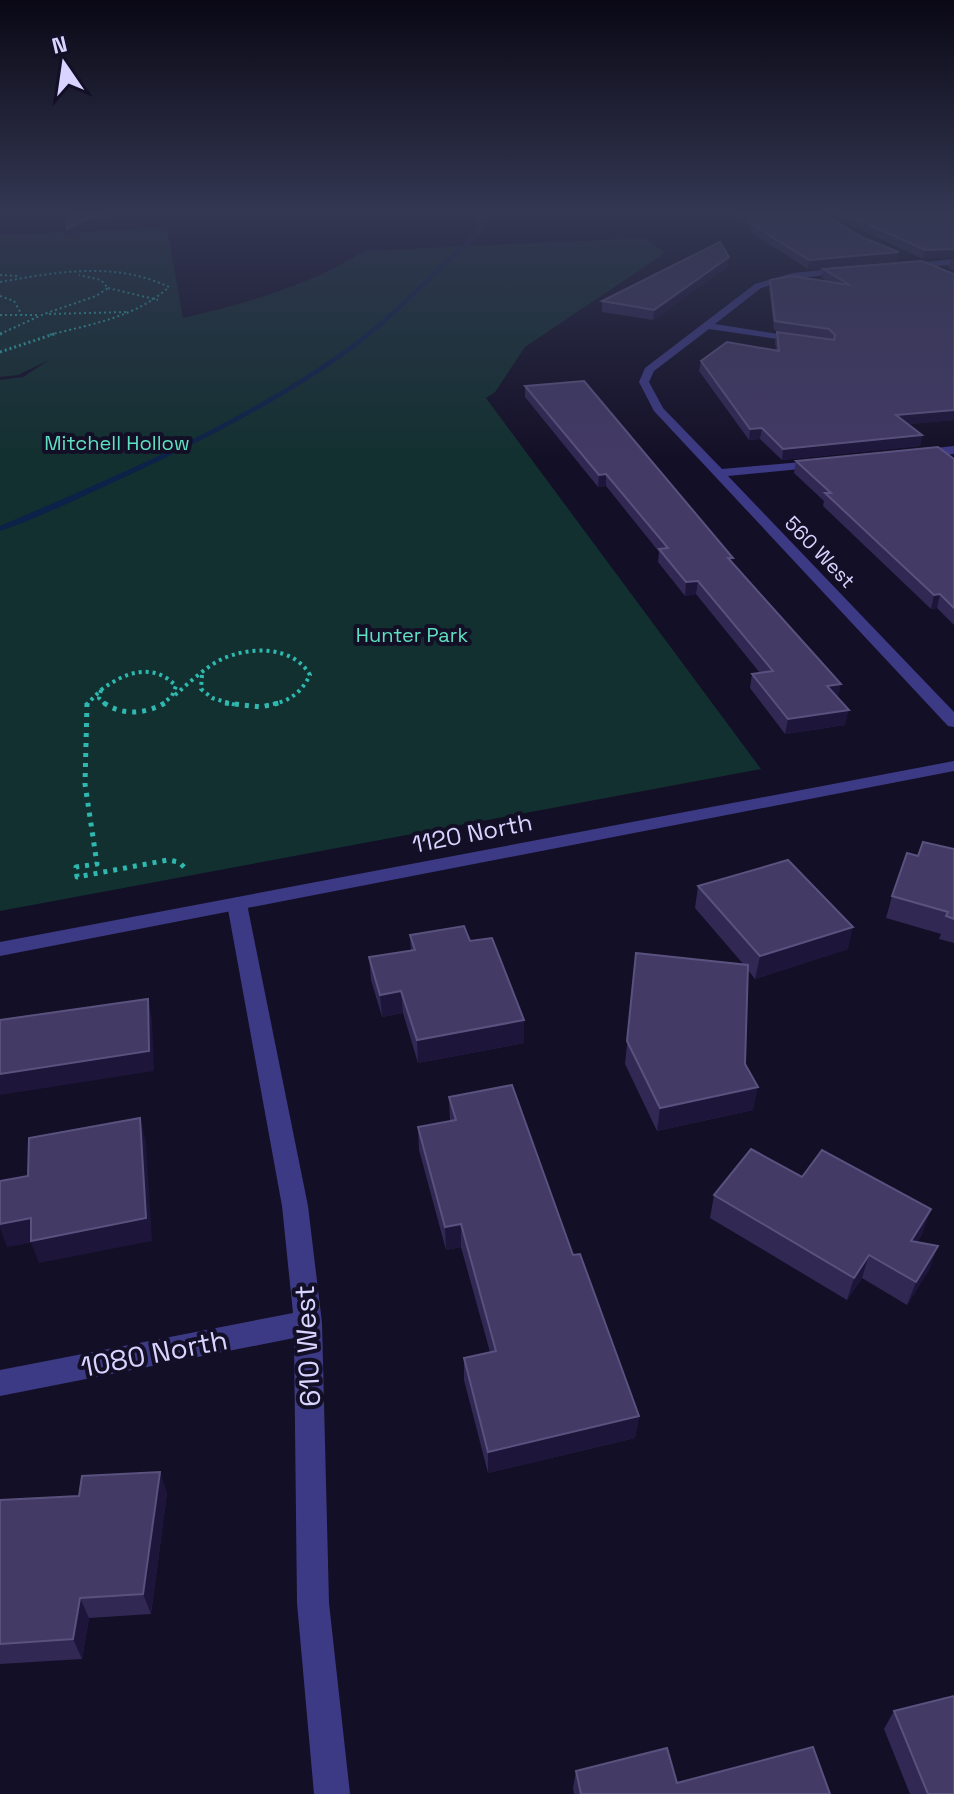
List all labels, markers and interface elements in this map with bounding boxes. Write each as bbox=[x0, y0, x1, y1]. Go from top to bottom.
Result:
north arrow bbox=[24, 24, 104, 104]
text: N bbox=[49, 29, 70, 60]
park label: Mitchell Hollow bbox=[44, 430, 190, 456]
street label: 560 West bbox=[779, 510, 861, 594]
park label: Hunter Park bbox=[356, 622, 468, 648]
street label: 1120 North bbox=[409, 806, 535, 860]
street label: 610 West bbox=[286, 1284, 328, 1408]
street label: 1080 North bbox=[78, 1321, 230, 1385]

